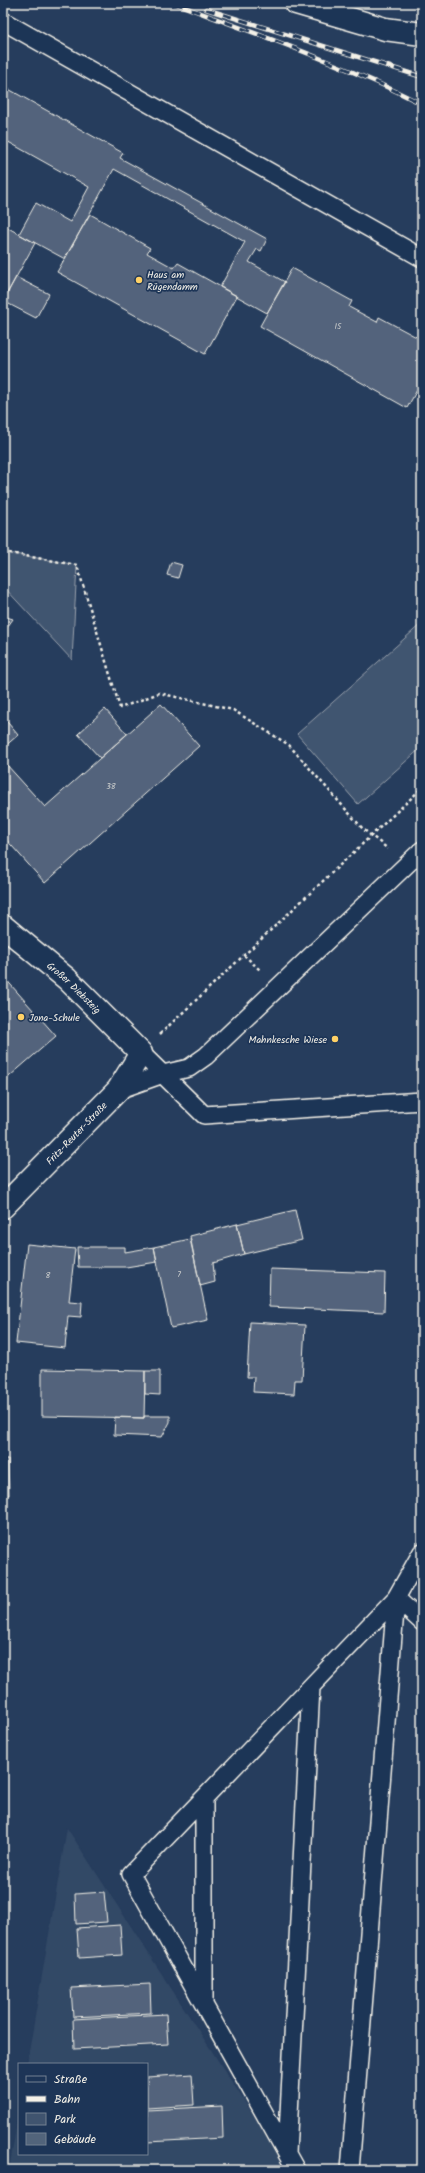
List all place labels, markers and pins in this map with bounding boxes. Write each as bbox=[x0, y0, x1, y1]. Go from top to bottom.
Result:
place label: Haus am Rügendamm bbox=[147, 267, 198, 295]
marker: Haus am Rügendamm bbox=[134, 275, 144, 285]
place label: Jona-Schule bbox=[29, 1010, 80, 1026]
marker: Jona-Schule bbox=[16, 1012, 26, 1022]
place label: Mahnkesche Wiese bbox=[249, 1032, 328, 1048]
marker: Mahnkesche Wiese bbox=[330, 1034, 340, 1044]

